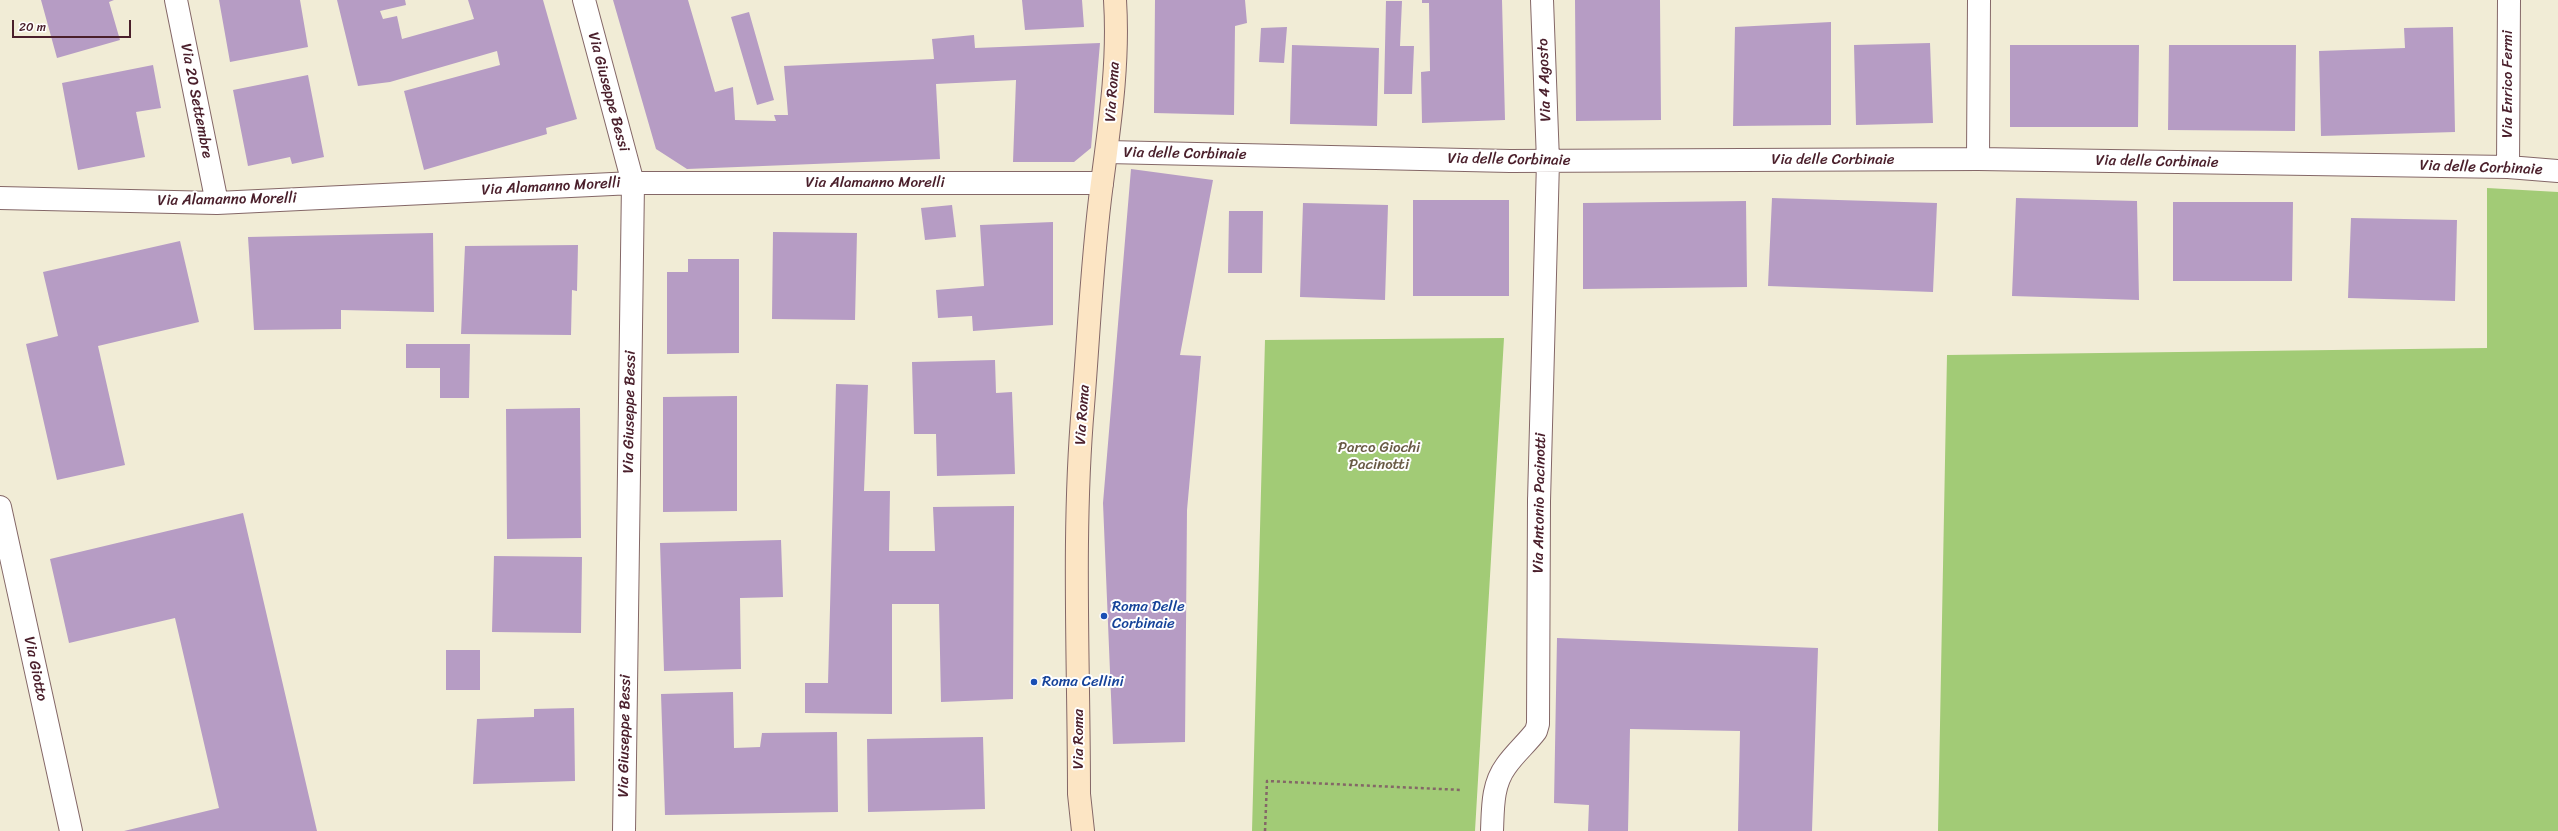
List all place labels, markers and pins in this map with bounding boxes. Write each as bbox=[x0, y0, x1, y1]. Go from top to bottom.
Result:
place label: Roma Delle Corbinaie bbox=[1112, 598, 1185, 633]
marker: Roma Delle Corbinaie bbox=[1099, 611, 1109, 621]
place label: Roma Cellini bbox=[1042, 673, 1124, 691]
marker: Roma Cellini bbox=[1029, 677, 1039, 687]

